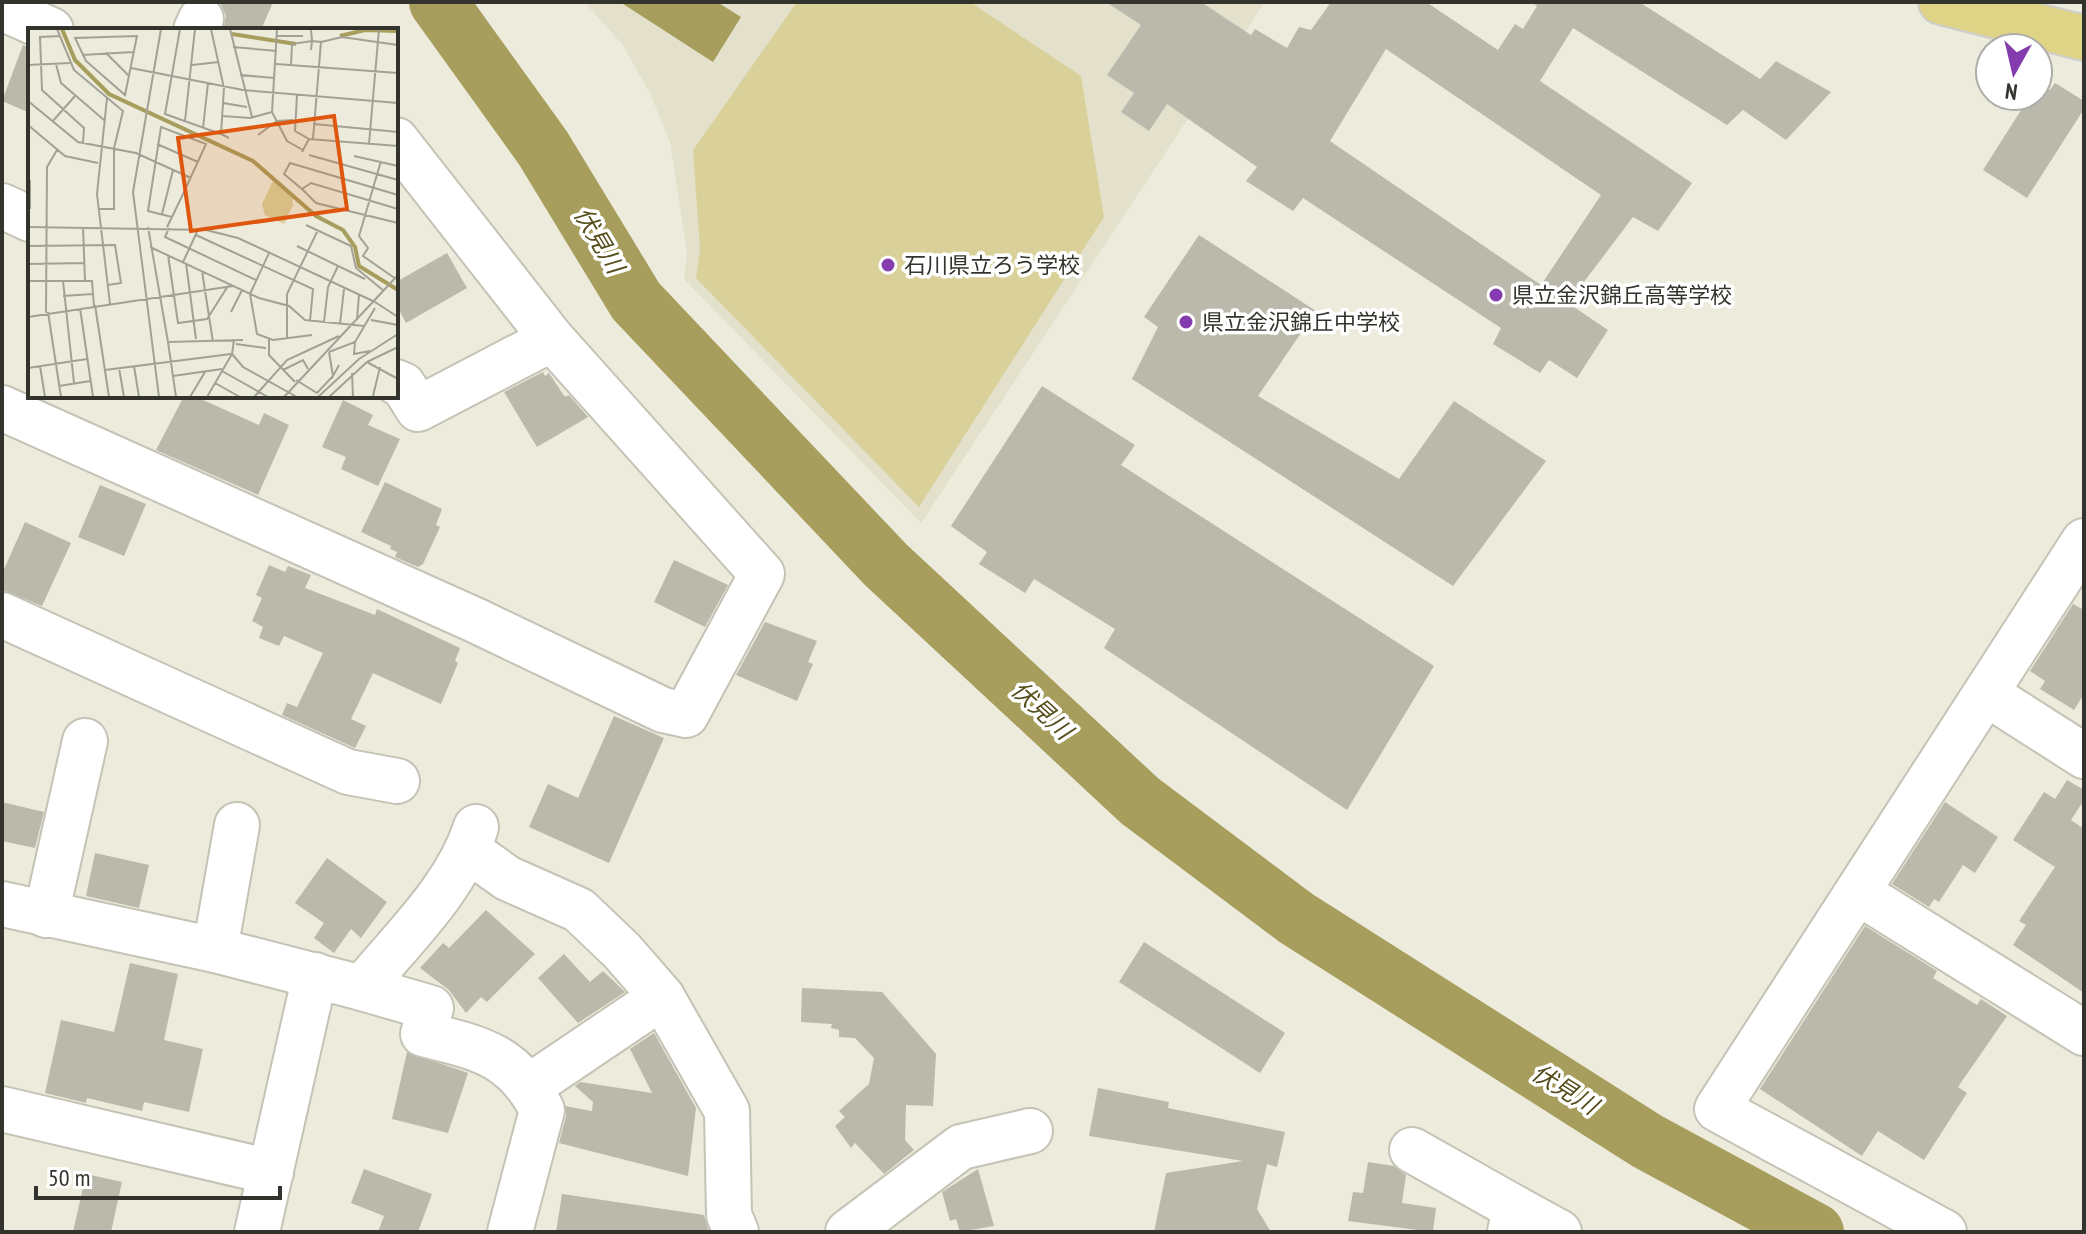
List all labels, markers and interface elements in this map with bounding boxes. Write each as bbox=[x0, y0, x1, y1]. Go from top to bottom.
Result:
inset map bbox=[28, 28, 398, 398]
north arrow bbox=[1974, 32, 2054, 112]
text: N bbox=[2003, 77, 2019, 106]
water label: 伏見川 bbox=[567, 201, 632, 281]
place label: 石川県立ろう学校 bbox=[904, 251, 1080, 279]
marker: 石川県立ろう学校 bbox=[879, 256, 897, 274]
place label: 県立金沢錦丘高等学校 bbox=[1512, 281, 1732, 309]
marker: 県立金沢錦丘高等学校 bbox=[1487, 286, 1505, 304]
place label: 県立金沢錦丘中学校 bbox=[1202, 308, 1400, 336]
marker: 県立金沢錦丘中学校 bbox=[1177, 313, 1195, 331]
water label: 伏見川 bbox=[1005, 674, 1081, 748]
water label: 伏見川 bbox=[1526, 1057, 1606, 1123]
scale bar bbox=[36, 1150, 280, 1200]
text: 50 m bbox=[48, 1162, 90, 1193]

